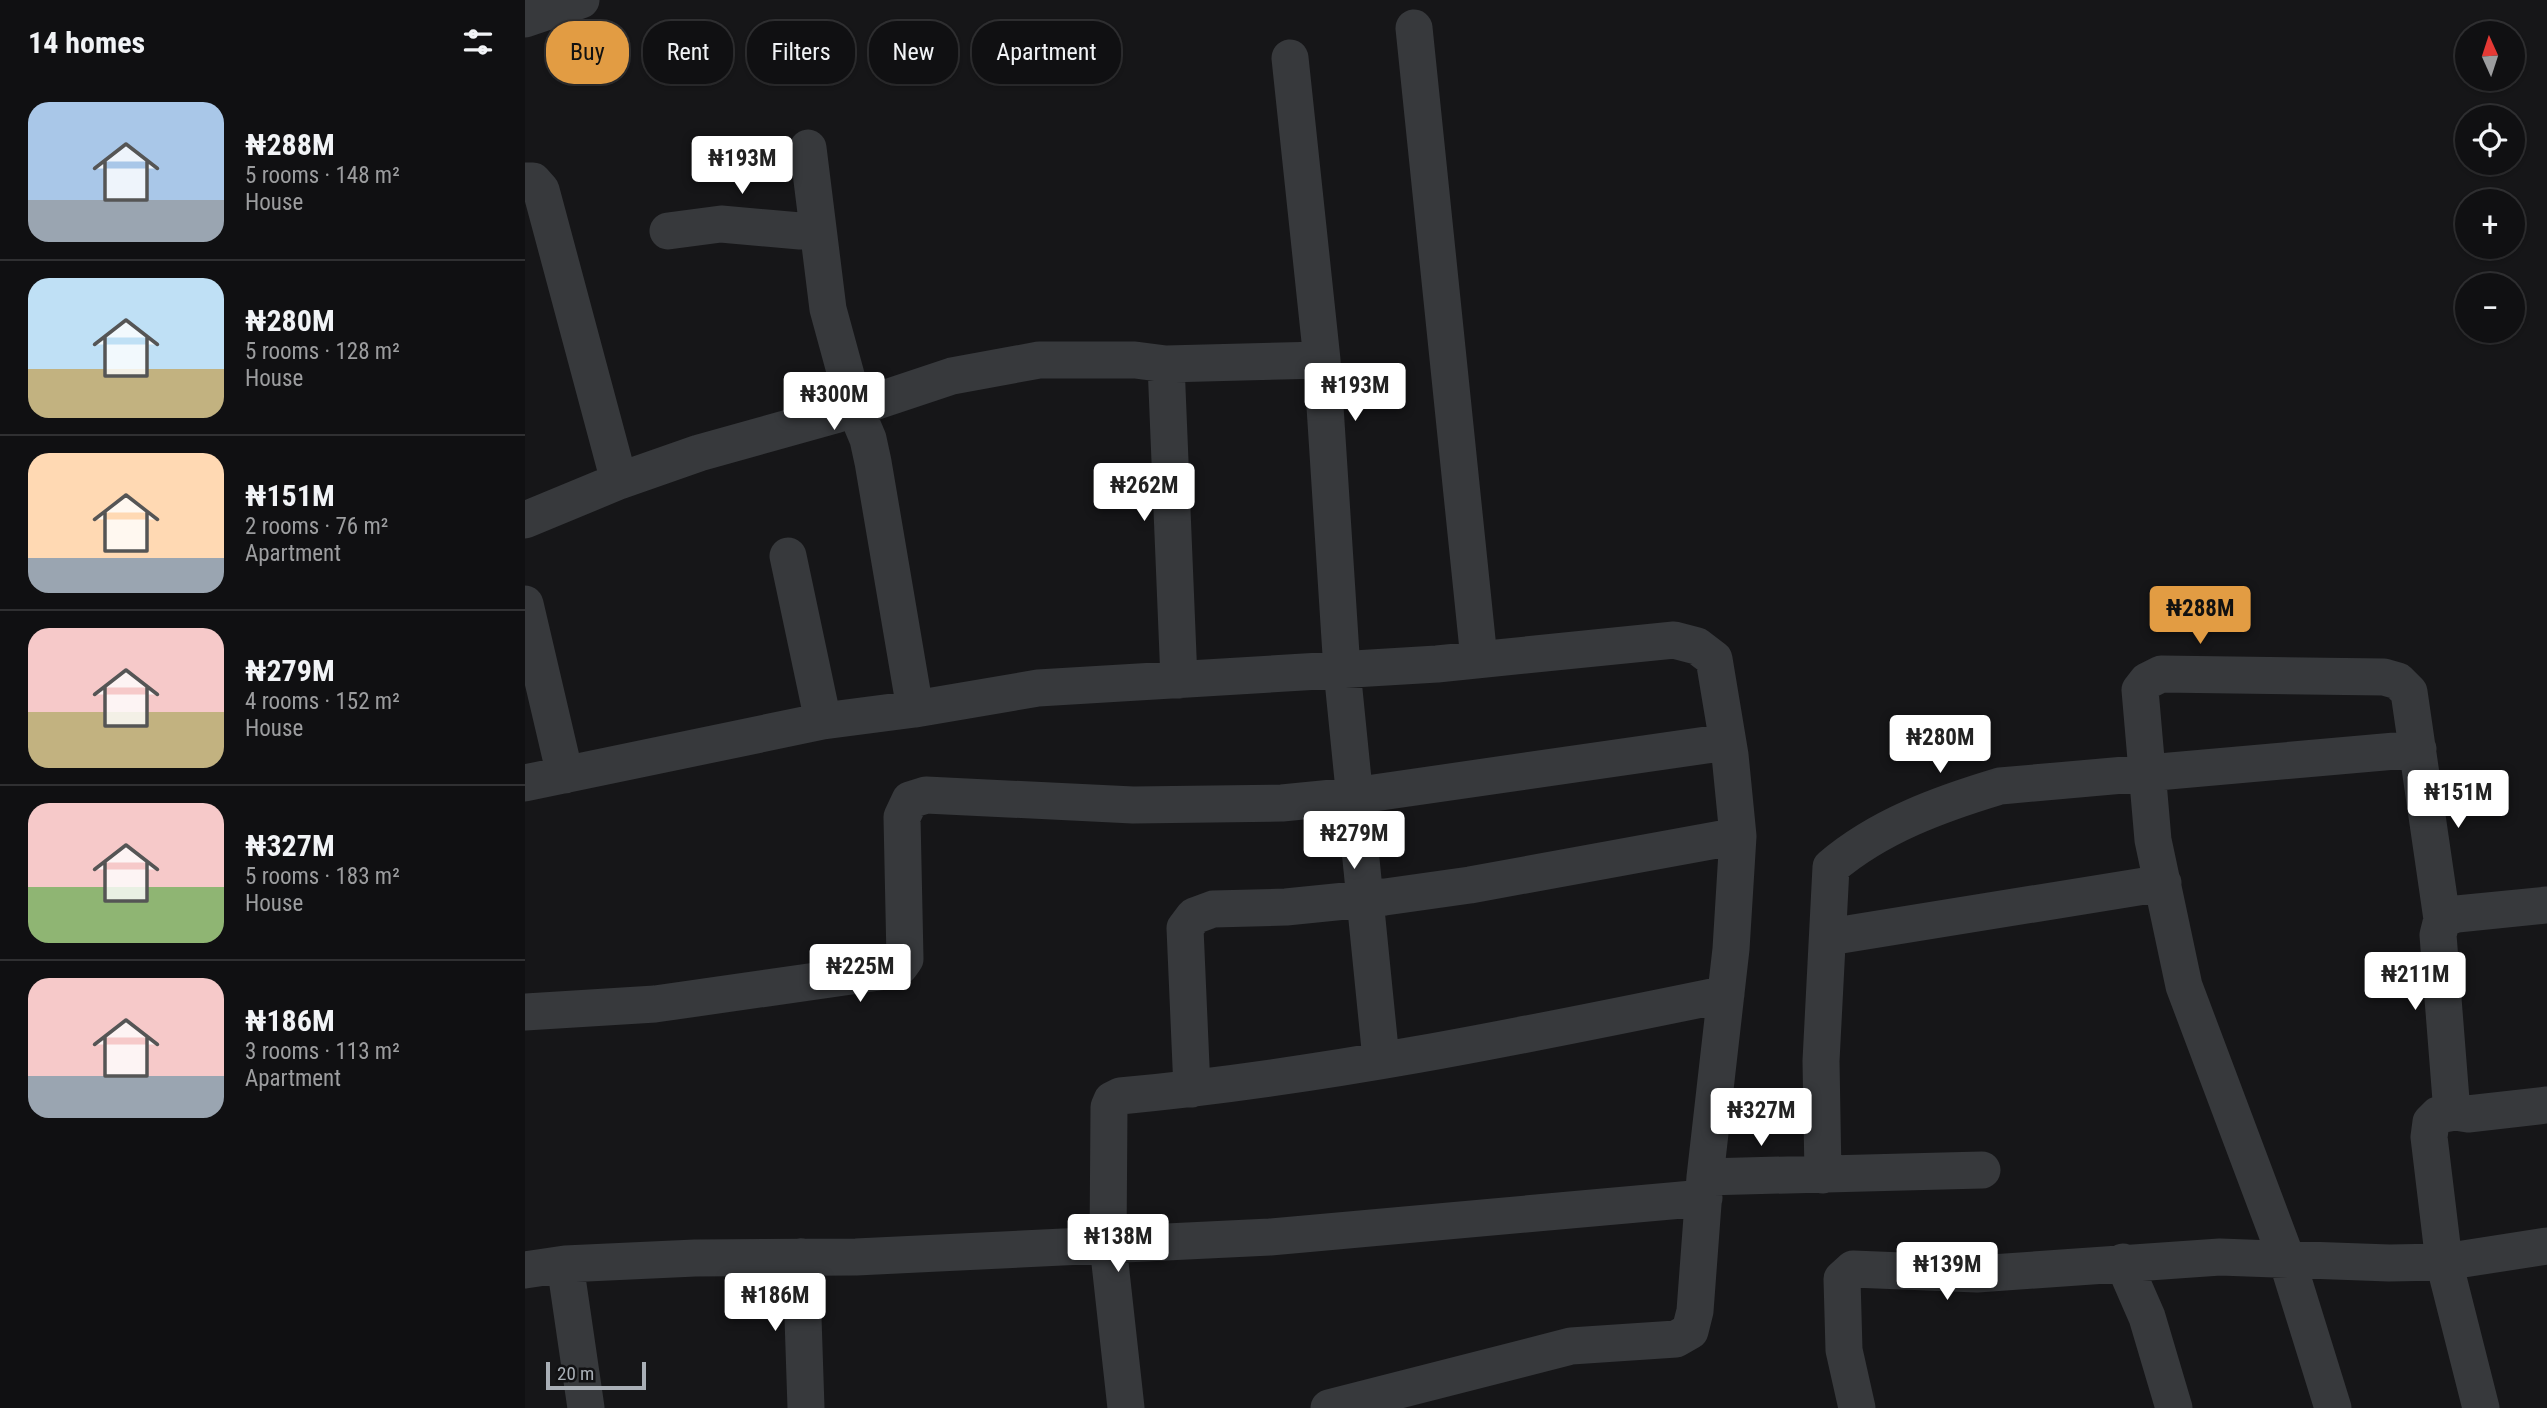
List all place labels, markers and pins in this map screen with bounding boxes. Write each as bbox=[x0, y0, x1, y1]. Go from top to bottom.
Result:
pin: ₦193M bbox=[693, 136, 791, 196]
pin: ₦193M bbox=[1306, 364, 1404, 423]
pin: ₦300M bbox=[785, 372, 883, 432]
pin: ₦262M bbox=[1095, 463, 1193, 523]
pin: ₦288M bbox=[2151, 586, 2249, 646]
pin: ₦280M bbox=[1891, 716, 1989, 775]
pin: ₦151M bbox=[2409, 770, 2507, 830]
pin: ₦279M bbox=[1305, 812, 1403, 871]
pin: ₦225M bbox=[811, 944, 909, 1004]
pin: ₦211M bbox=[2366, 953, 2464, 1012]
pin: ₦327M bbox=[1712, 1088, 1810, 1148]
pin: ₦138M bbox=[1069, 1214, 1167, 1274]
pin: ₦139M bbox=[1898, 1242, 1996, 1302]
pin: ₦186M bbox=[726, 1274, 824, 1333]

